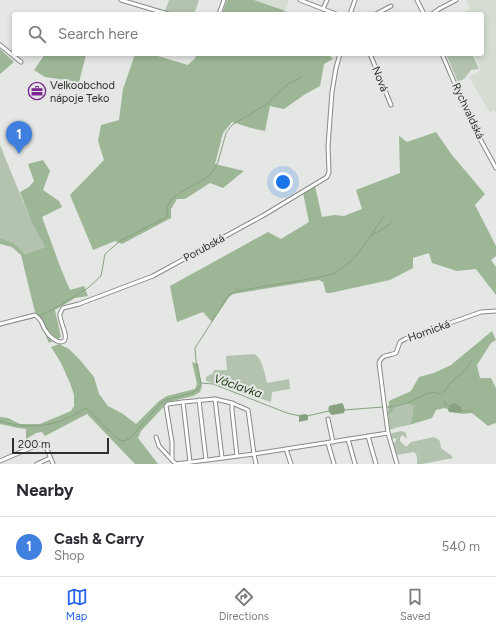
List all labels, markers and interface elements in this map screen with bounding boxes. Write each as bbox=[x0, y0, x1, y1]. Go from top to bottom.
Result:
search box bbox=[12, 12, 484, 56]
icon: search bbox=[26, 23, 48, 45]
text: Search here bbox=[58, 25, 138, 43]
street label: Nová bbox=[369, 65, 391, 93]
place label: Velkoobchod nápoje Teko bbox=[50, 79, 115, 105]
office icon: Velkoobchod nápoje Teko bbox=[27, 81, 47, 101]
street label: Rychvaldská bbox=[449, 81, 487, 141]
pin: 1 bbox=[6, 121, 32, 154]
your location bbox=[273, 172, 293, 192]
street label: Porubská bbox=[181, 231, 227, 265]
street label: Hornická bbox=[406, 317, 452, 345]
water label: Václavka bbox=[212, 371, 264, 401]
scale bar bbox=[12, 436, 109, 455]
text: 200 m bbox=[18, 438, 50, 451]
text: Nearby bbox=[16, 480, 74, 500]
text: Cash & Carry bbox=[54, 530, 144, 548]
text: 1 bbox=[26, 539, 32, 554]
text: 540 m bbox=[442, 539, 480, 554]
text: Shop bbox=[54, 548, 84, 563]
tab: Map bbox=[66, 586, 88, 623]
tab: Directions bbox=[219, 586, 269, 623]
tab: Saved bbox=[400, 586, 430, 623]

